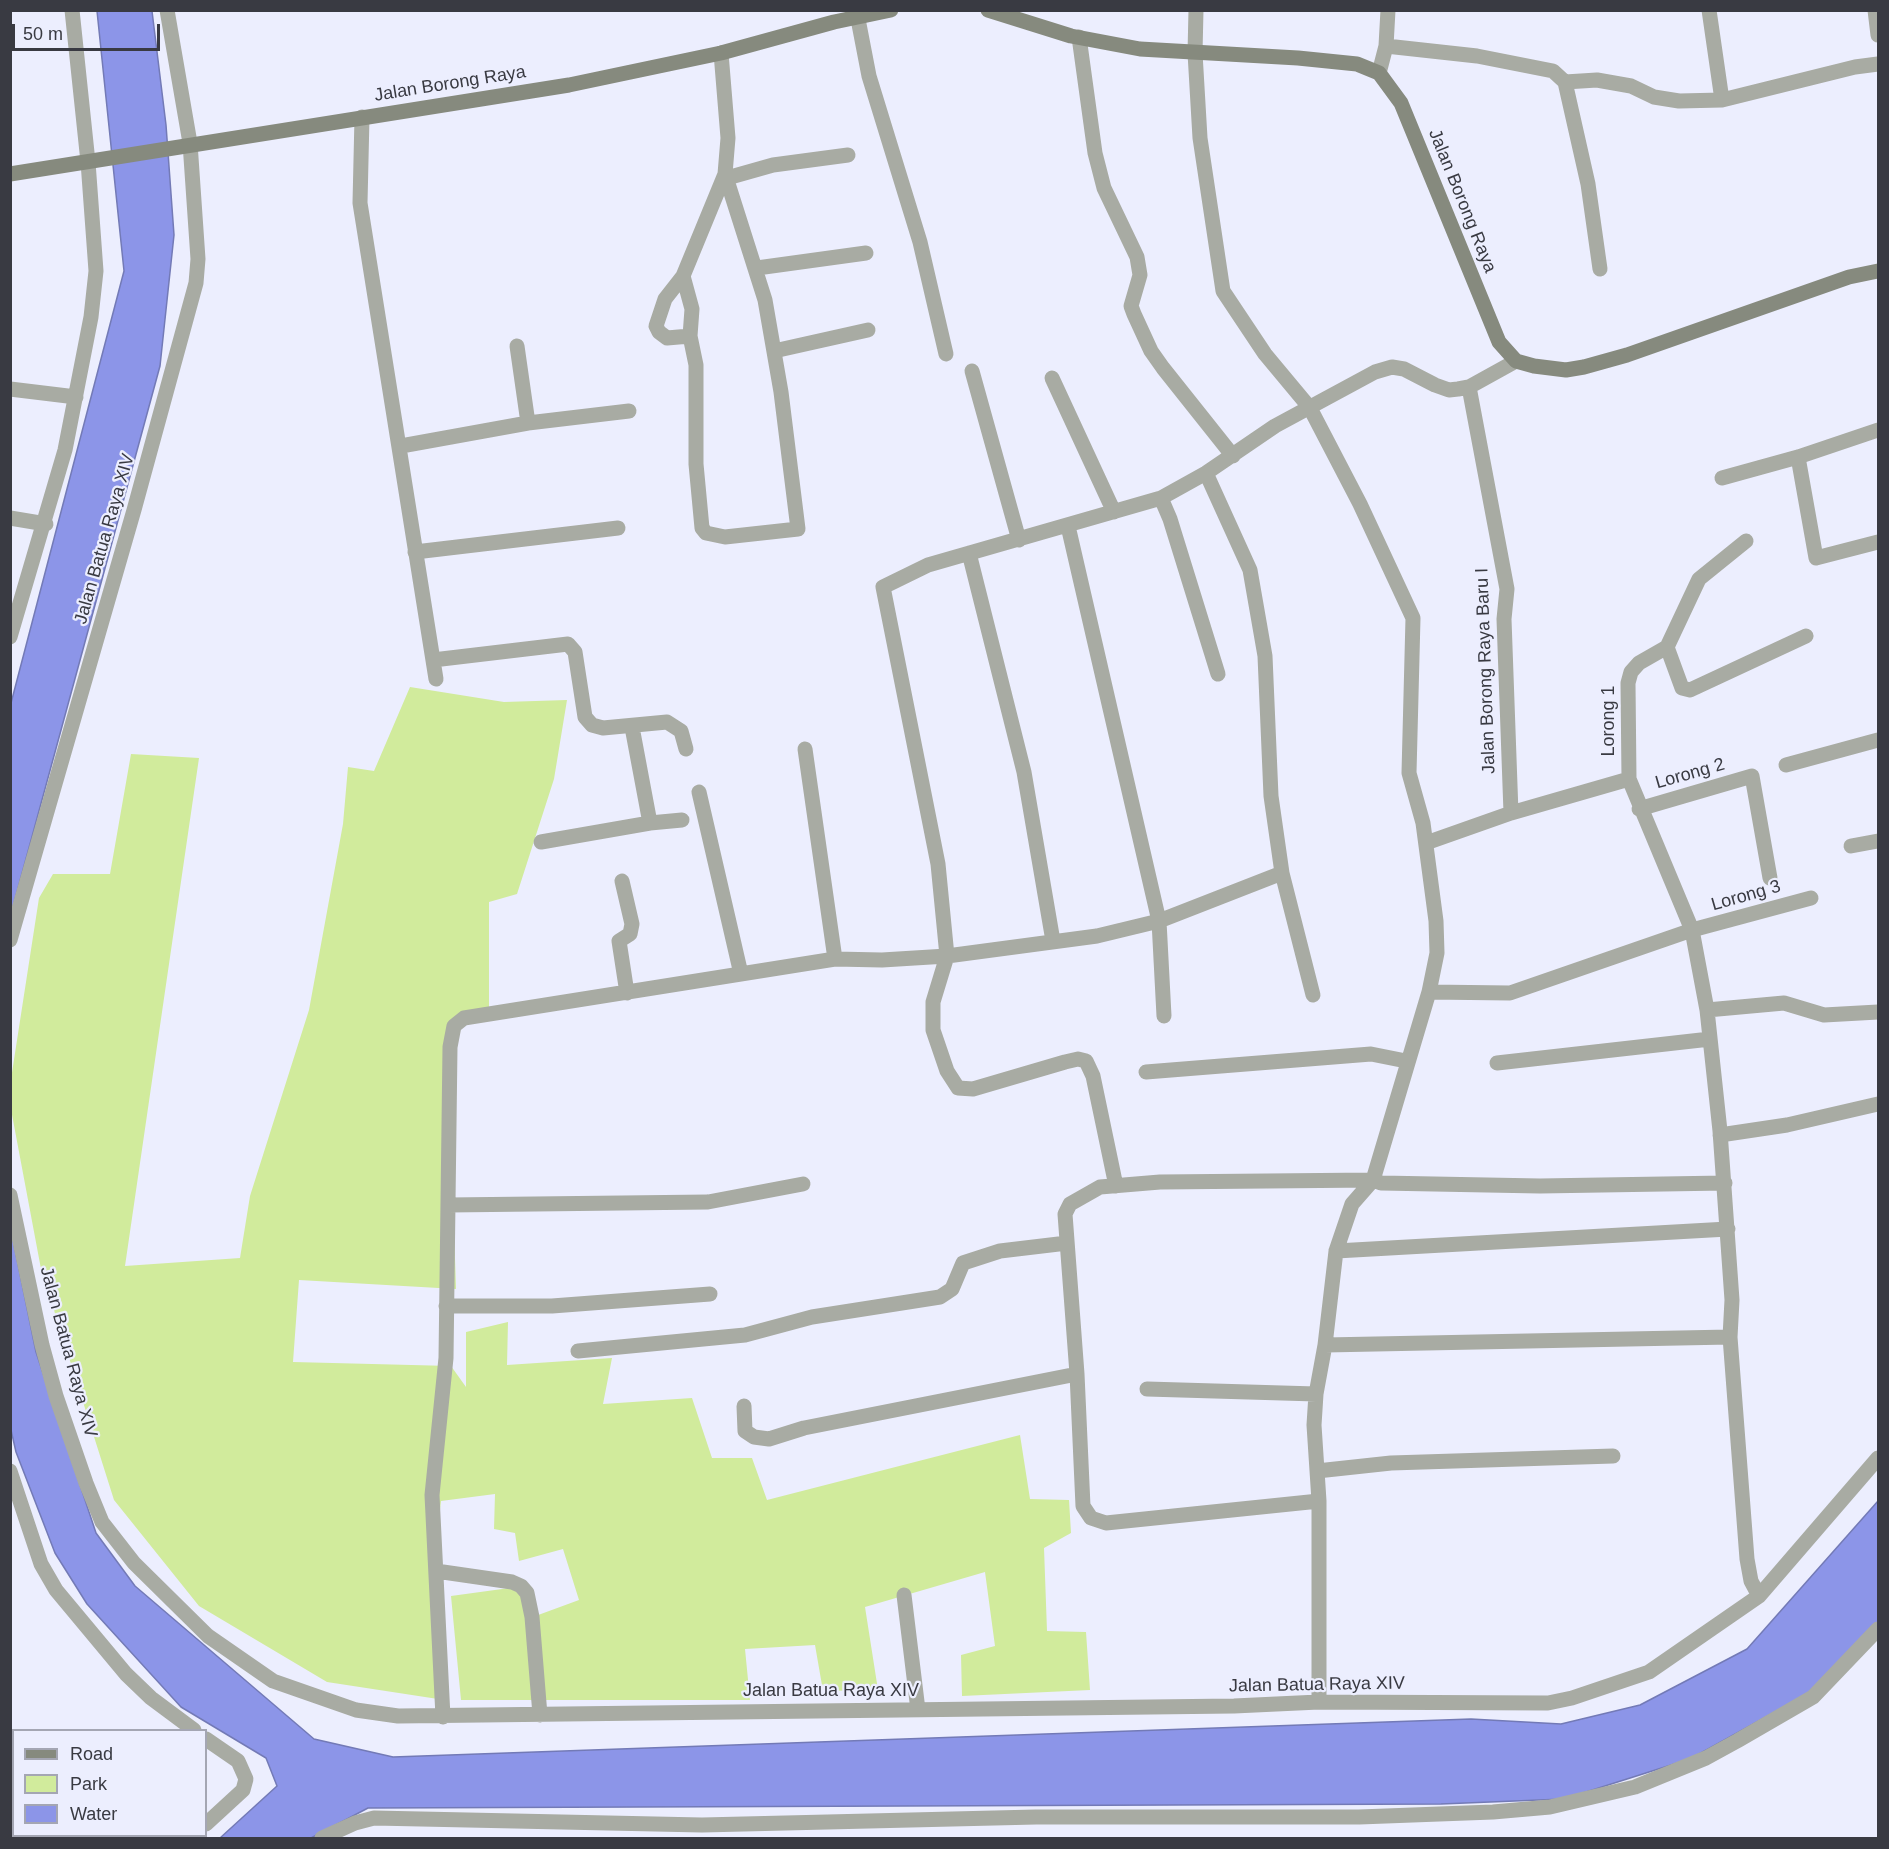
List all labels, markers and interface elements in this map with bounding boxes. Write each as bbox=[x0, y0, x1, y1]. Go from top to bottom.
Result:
scale bar bbox=[15, 12, 164, 50]
text: 50 m bbox=[23, 24, 63, 44]
street label: Jalan Borong Raya bbox=[373, 61, 527, 107]
street label: Jalan Borong Raya bbox=[1423, 126, 1501, 276]
street label: Jalan Batua Raya XIV bbox=[70, 451, 140, 627]
street label: Jalan Borong Raya Baru I bbox=[1472, 568, 1500, 774]
street label: Lorong 1 bbox=[1598, 685, 1620, 757]
street label: Lorong 2 bbox=[1653, 754, 1727, 794]
street label: Lorong 3 bbox=[1709, 876, 1783, 916]
street label: Jalan Batua Raya XIV bbox=[35, 1264, 101, 1440]
street label: Jalan Batua Raya XIV bbox=[1229, 1673, 1405, 1697]
street label: Jalan Batua Raya XIV bbox=[743, 1680, 919, 1702]
legend bbox=[12, 1729, 207, 1837]
text: Road bbox=[70, 1744, 113, 1764]
text: Park bbox=[70, 1774, 107, 1794]
text: Water bbox=[70, 1804, 117, 1824]

